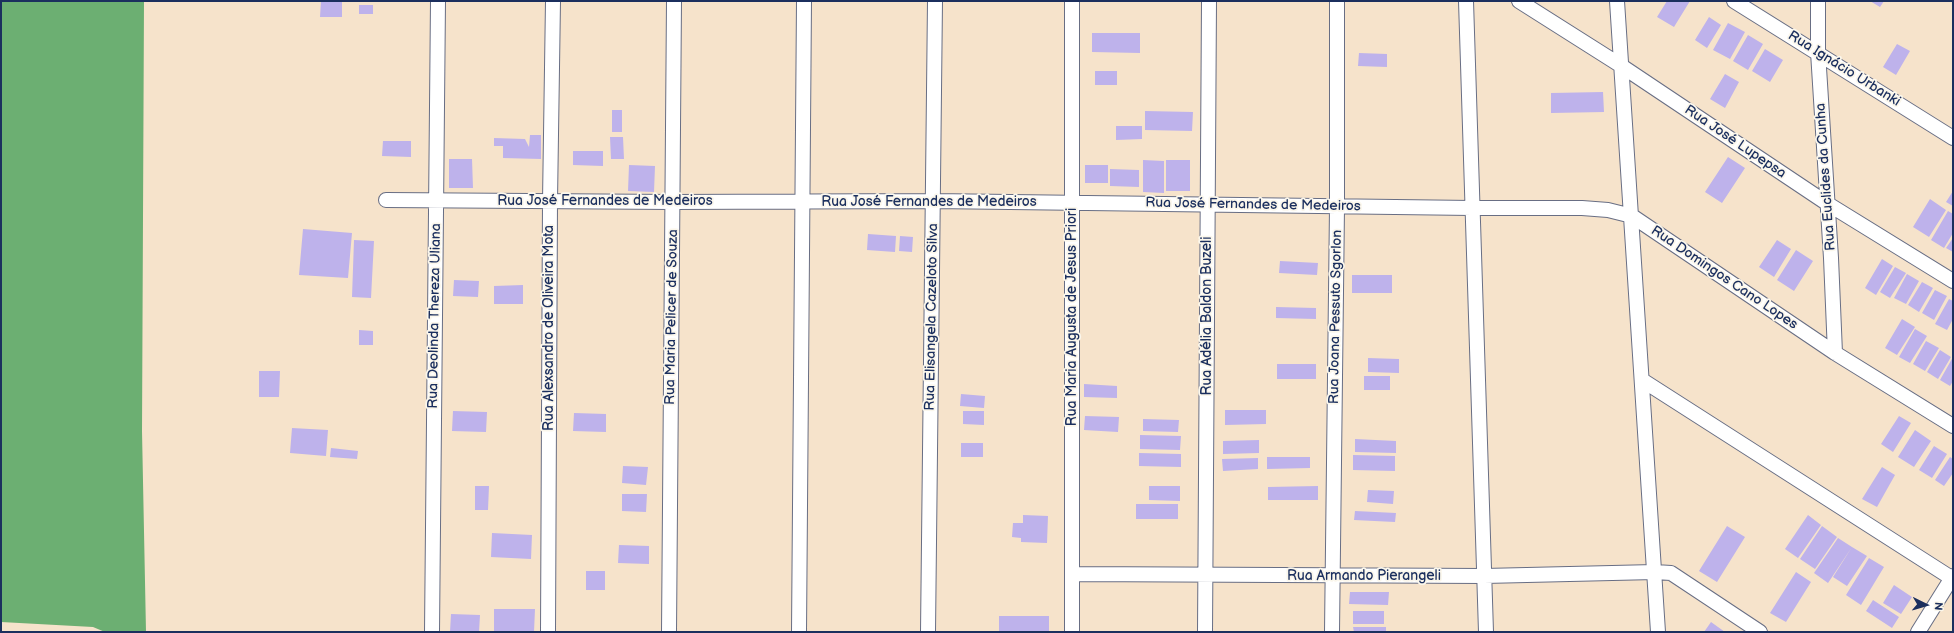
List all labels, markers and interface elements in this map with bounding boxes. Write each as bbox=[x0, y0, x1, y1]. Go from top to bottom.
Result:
street label: Rua Ignácio Urbanki bbox=[1785, 28, 1903, 110]
street label: Rua José Lupepsa bbox=[1681, 102, 1789, 182]
street label: Rua Euclides da Cunha bbox=[1812, 103, 1840, 251]
street label: Rua José Fernandes de Medeiros bbox=[497, 193, 713, 209]
street label: Rua José Fernandes de Medeiros bbox=[821, 194, 1037, 210]
street label: Rua José Fernandes de Medeiros bbox=[1145, 195, 1361, 215]
street label: Rua Maria Augusta de Jesus Priori bbox=[1064, 208, 1080, 426]
street label: Rua Deolinda Thereza Uliana bbox=[425, 223, 445, 409]
street label: Rua Elisangela Cazeloto Silva bbox=[922, 223, 942, 411]
street label: Rua Domingos Cano Lopes bbox=[1647, 223, 1801, 333]
street label: Rua Alexsandro de Oliveira Mota bbox=[541, 225, 557, 431]
street label: Rua Maria Pelicer de Souza bbox=[662, 229, 682, 405]
street label: Rua Joana Pessuto Sgorlon bbox=[1326, 230, 1346, 404]
street label: Rua Adélia Baldon Buzeli bbox=[1199, 236, 1215, 396]
street label: Rua Armando Pierangeli bbox=[1287, 568, 1441, 584]
north arrow bbox=[1906, 585, 1946, 625]
text: N bbox=[1932, 601, 1945, 611]

